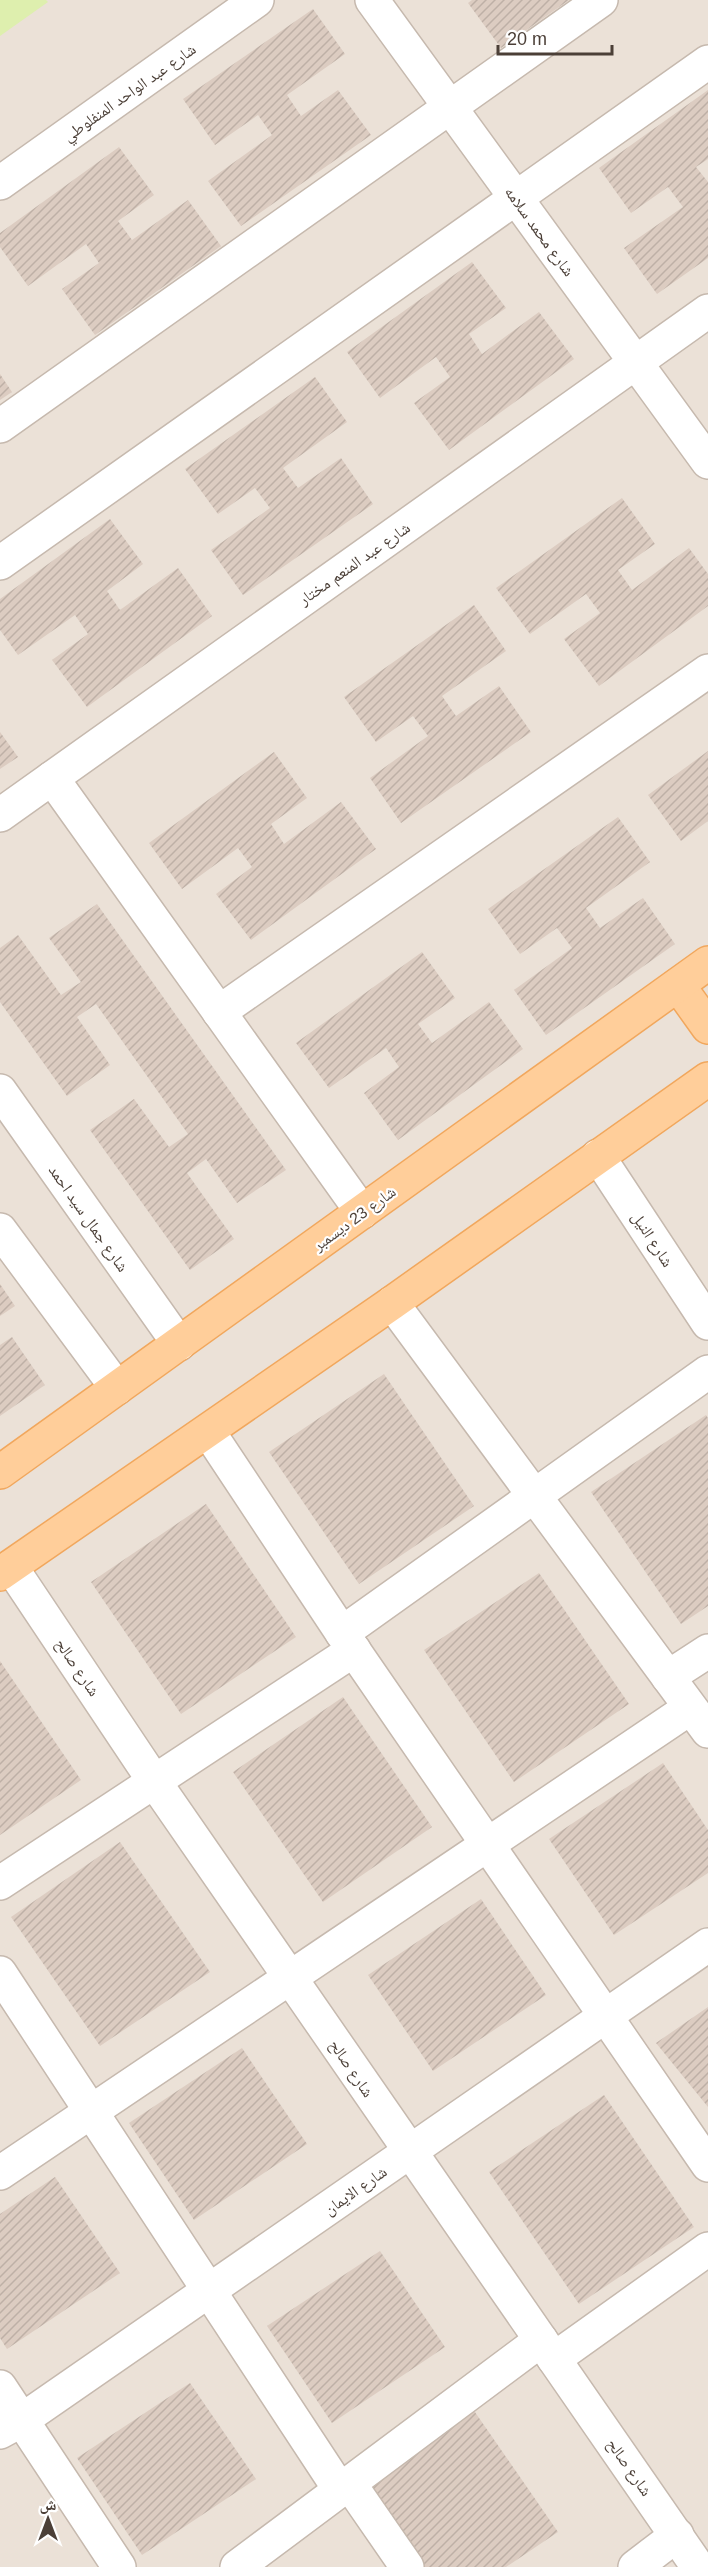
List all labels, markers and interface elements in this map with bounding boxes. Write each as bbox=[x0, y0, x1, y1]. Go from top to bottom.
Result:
scale bar bbox=[498, 18, 612, 56]
text: 20 m bbox=[507, 29, 547, 49]
street label: شارع عبد الواحد المنفلوطي bbox=[60, 40, 201, 148]
street label: شارع محمد سلامه bbox=[500, 183, 578, 280]
street label: شارع عبد المنعم مختار bbox=[295, 519, 414, 610]
street label: شارع جمال سيد احمد bbox=[44, 1162, 132, 1276]
street label: شارع 23 ديسمبر bbox=[309, 1183, 400, 1256]
street label: شارع النيل bbox=[627, 1209, 677, 1271]
street label: شارع صالح bbox=[51, 1635, 103, 1700]
street label: شارع صالح bbox=[325, 2036, 377, 2101]
street label: شارع الايمان bbox=[321, 2163, 391, 2220]
street label: شارع صالح bbox=[602, 2436, 655, 2500]
north arrow bbox=[18, 2489, 78, 2549]
text: ش bbox=[40, 2496, 57, 2514]

